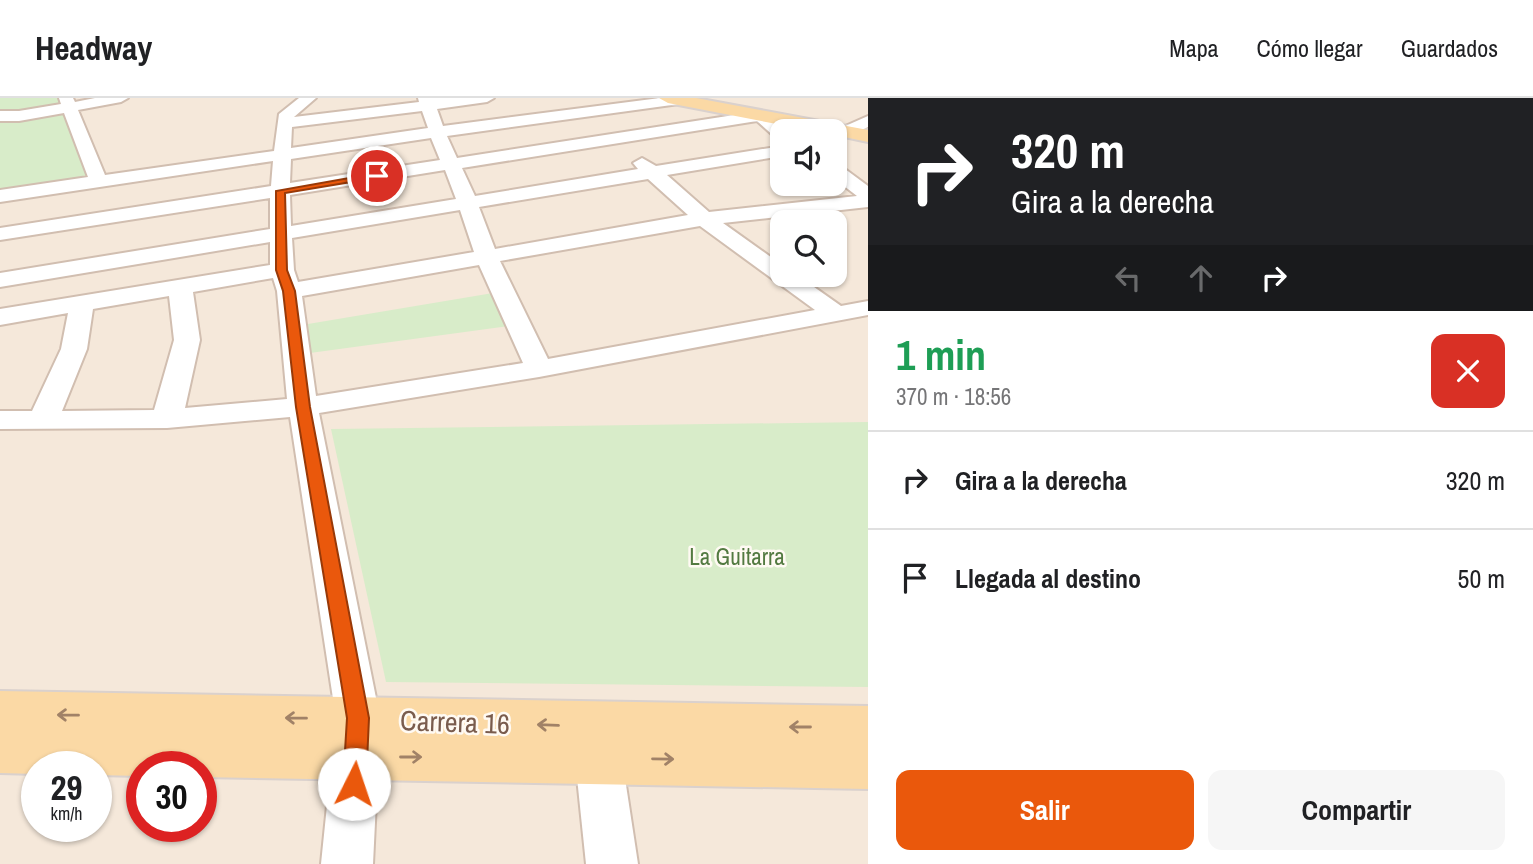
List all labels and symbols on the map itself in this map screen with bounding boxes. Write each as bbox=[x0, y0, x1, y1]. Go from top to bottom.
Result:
pin bbox=[347, 146, 407, 206]
park label: La Guitarra bbox=[689, 541, 785, 572]
street label: Carrera 16 bbox=[400, 701, 510, 743]
one-way arrow bbox=[57, 708, 80, 722]
one-way arrow bbox=[285, 711, 308, 725]
one-way arrow bbox=[537, 718, 560, 731]
one-way arrow bbox=[789, 720, 812, 734]
position arrow bbox=[317, 747, 391, 821]
one-way arrow bbox=[399, 750, 422, 764]
speed limit sign: 30 bbox=[126, 751, 217, 842]
one-way arrow bbox=[651, 753, 674, 766]

